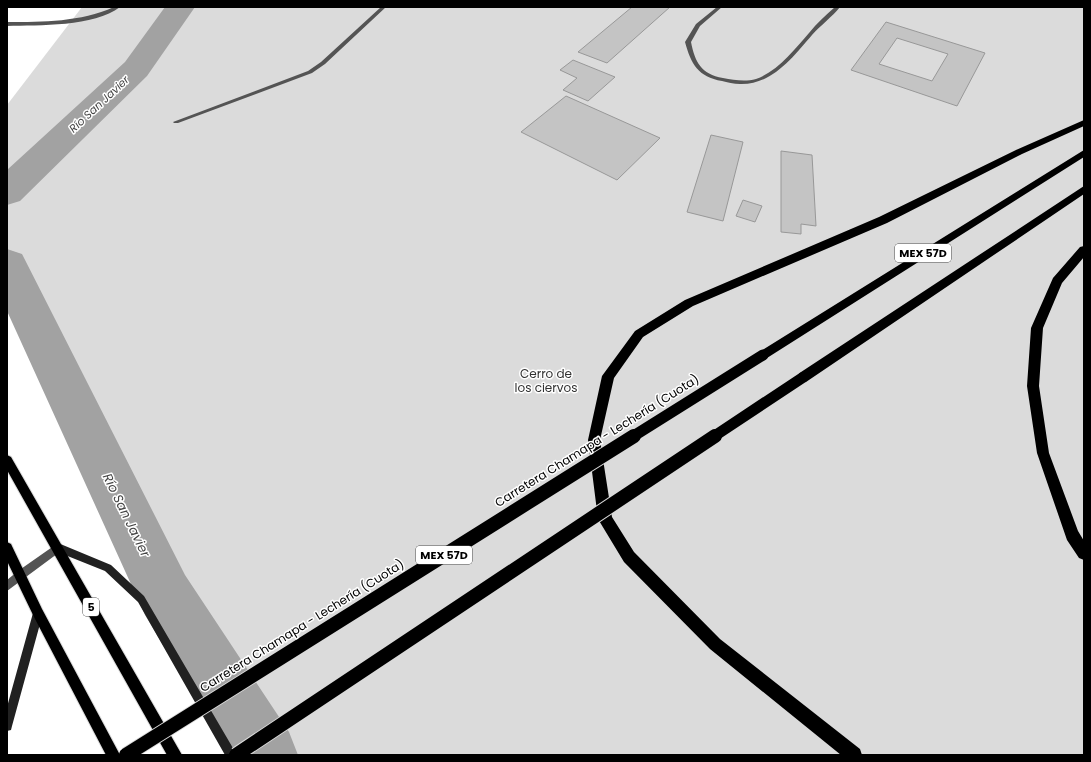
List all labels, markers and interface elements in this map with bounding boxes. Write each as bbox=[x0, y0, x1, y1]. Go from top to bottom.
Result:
water label: Río San Javier bbox=[65, 71, 133, 136]
road number: MEX 57D bbox=[895, 244, 951, 262]
park label: Cerro de los ciervos bbox=[515, 365, 577, 396]
street label: Carretera Chamapa - Lechería (Cuota) bbox=[491, 370, 702, 511]
water label: Río San Javier bbox=[98, 470, 156, 561]
road number: MEX 57D bbox=[416, 546, 472, 564]
street label: Carretera Chamapa - Lechería (Cuota) bbox=[196, 555, 407, 696]
road number: 5 bbox=[83, 598, 99, 616]

